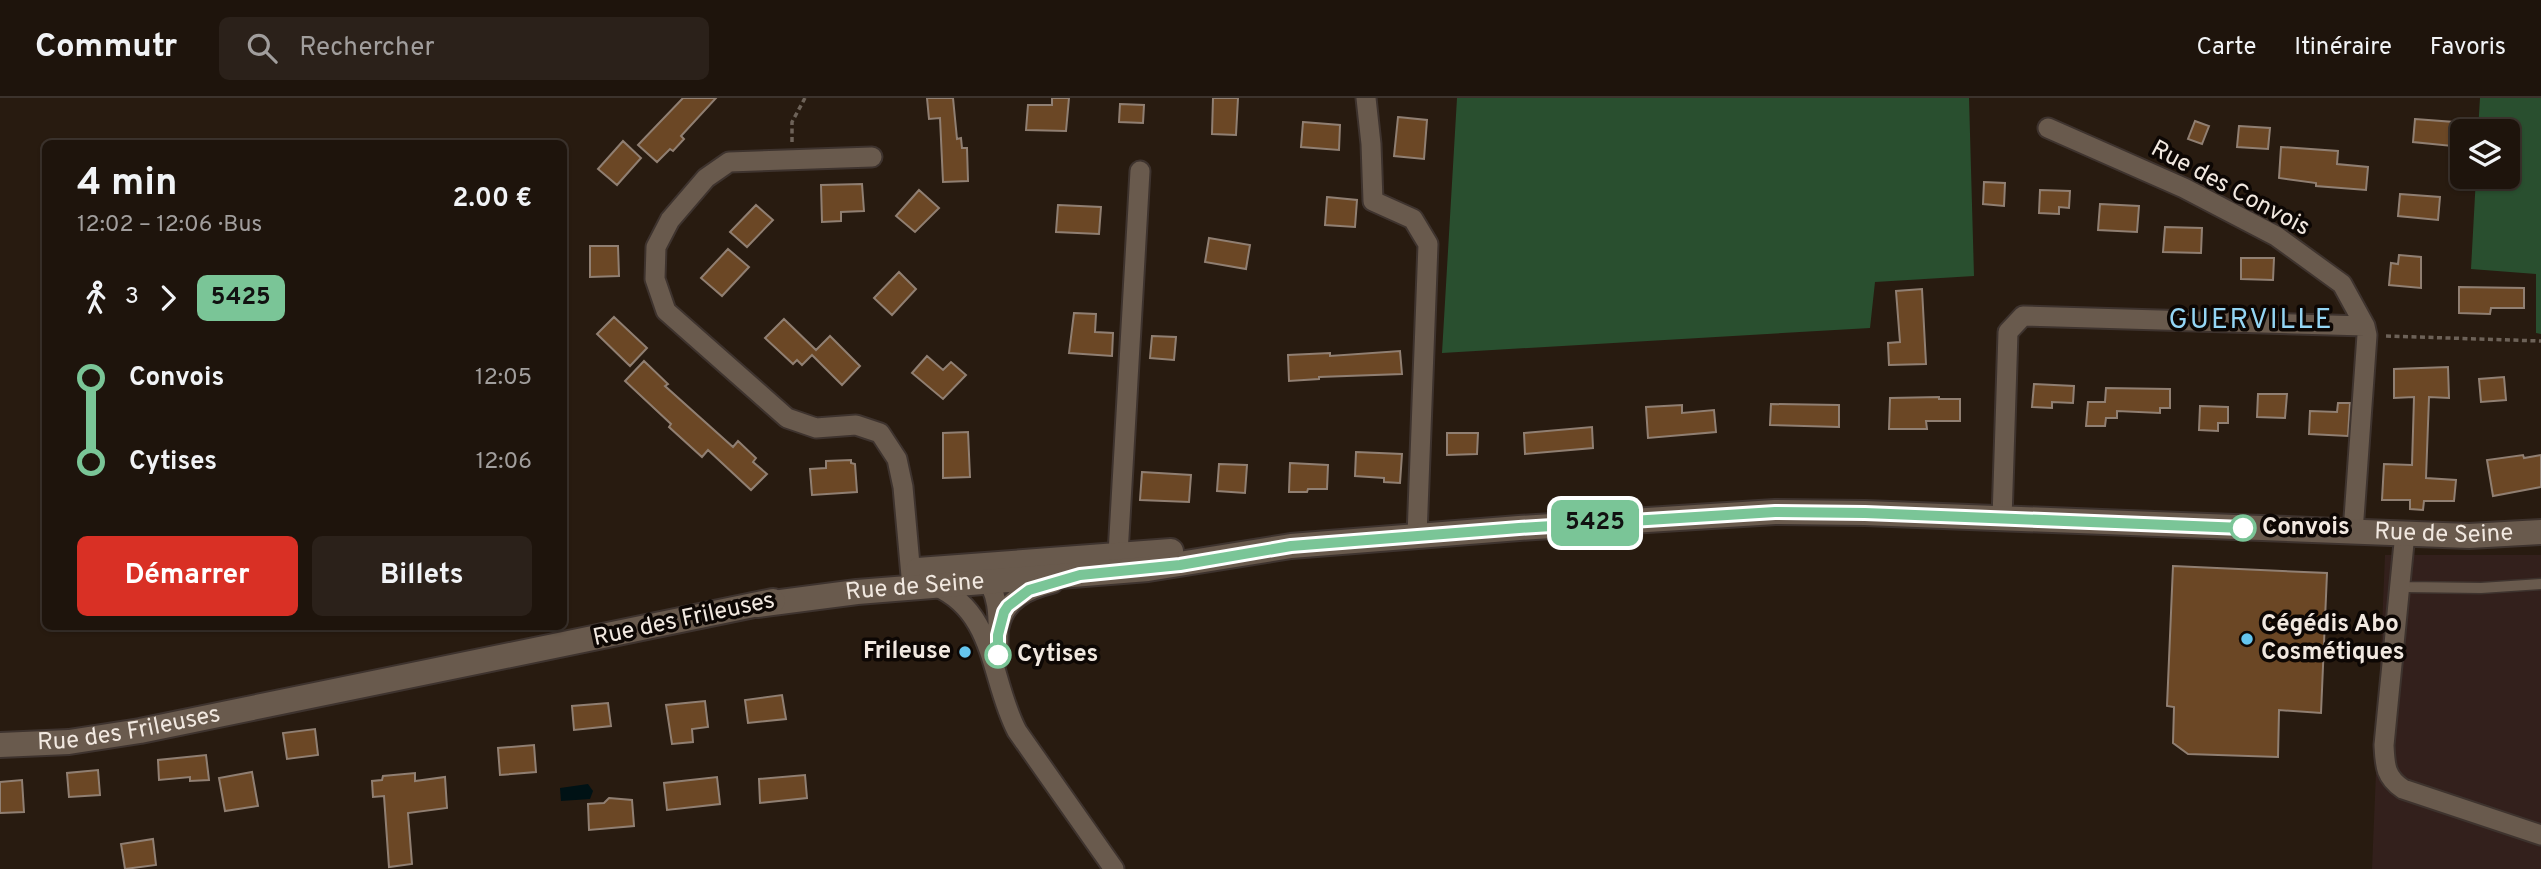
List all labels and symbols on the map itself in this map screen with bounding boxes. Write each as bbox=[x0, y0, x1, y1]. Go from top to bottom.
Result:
street label: Rue des Convois bbox=[2145, 134, 2315, 244]
district label: GUERVILLE bbox=[2168, 303, 2334, 339]
line badge: 5425 bbox=[1546, 500, 1644, 546]
place label: Convois bbox=[2262, 513, 2350, 543]
marker: Convois bbox=[2230, 515, 2256, 541]
street label: Rue de Seine bbox=[2374, 517, 2514, 551]
street label: Rue de Seine bbox=[844, 567, 986, 608]
street label: Rue des Frileuses bbox=[590, 586, 778, 654]
place label: Cégédis Abo Cosmétiques bbox=[2261, 610, 2404, 668]
marker: Cégédis Abo Cosmétiques bbox=[2239, 631, 2255, 647]
place label: Frileuse bbox=[863, 637, 951, 667]
place label: Cytises bbox=[1017, 640, 1098, 670]
marker: Cytises bbox=[985, 642, 1011, 668]
marker: Frileuse bbox=[957, 644, 973, 660]
street label: Rue des Frileuses bbox=[37, 700, 223, 758]

